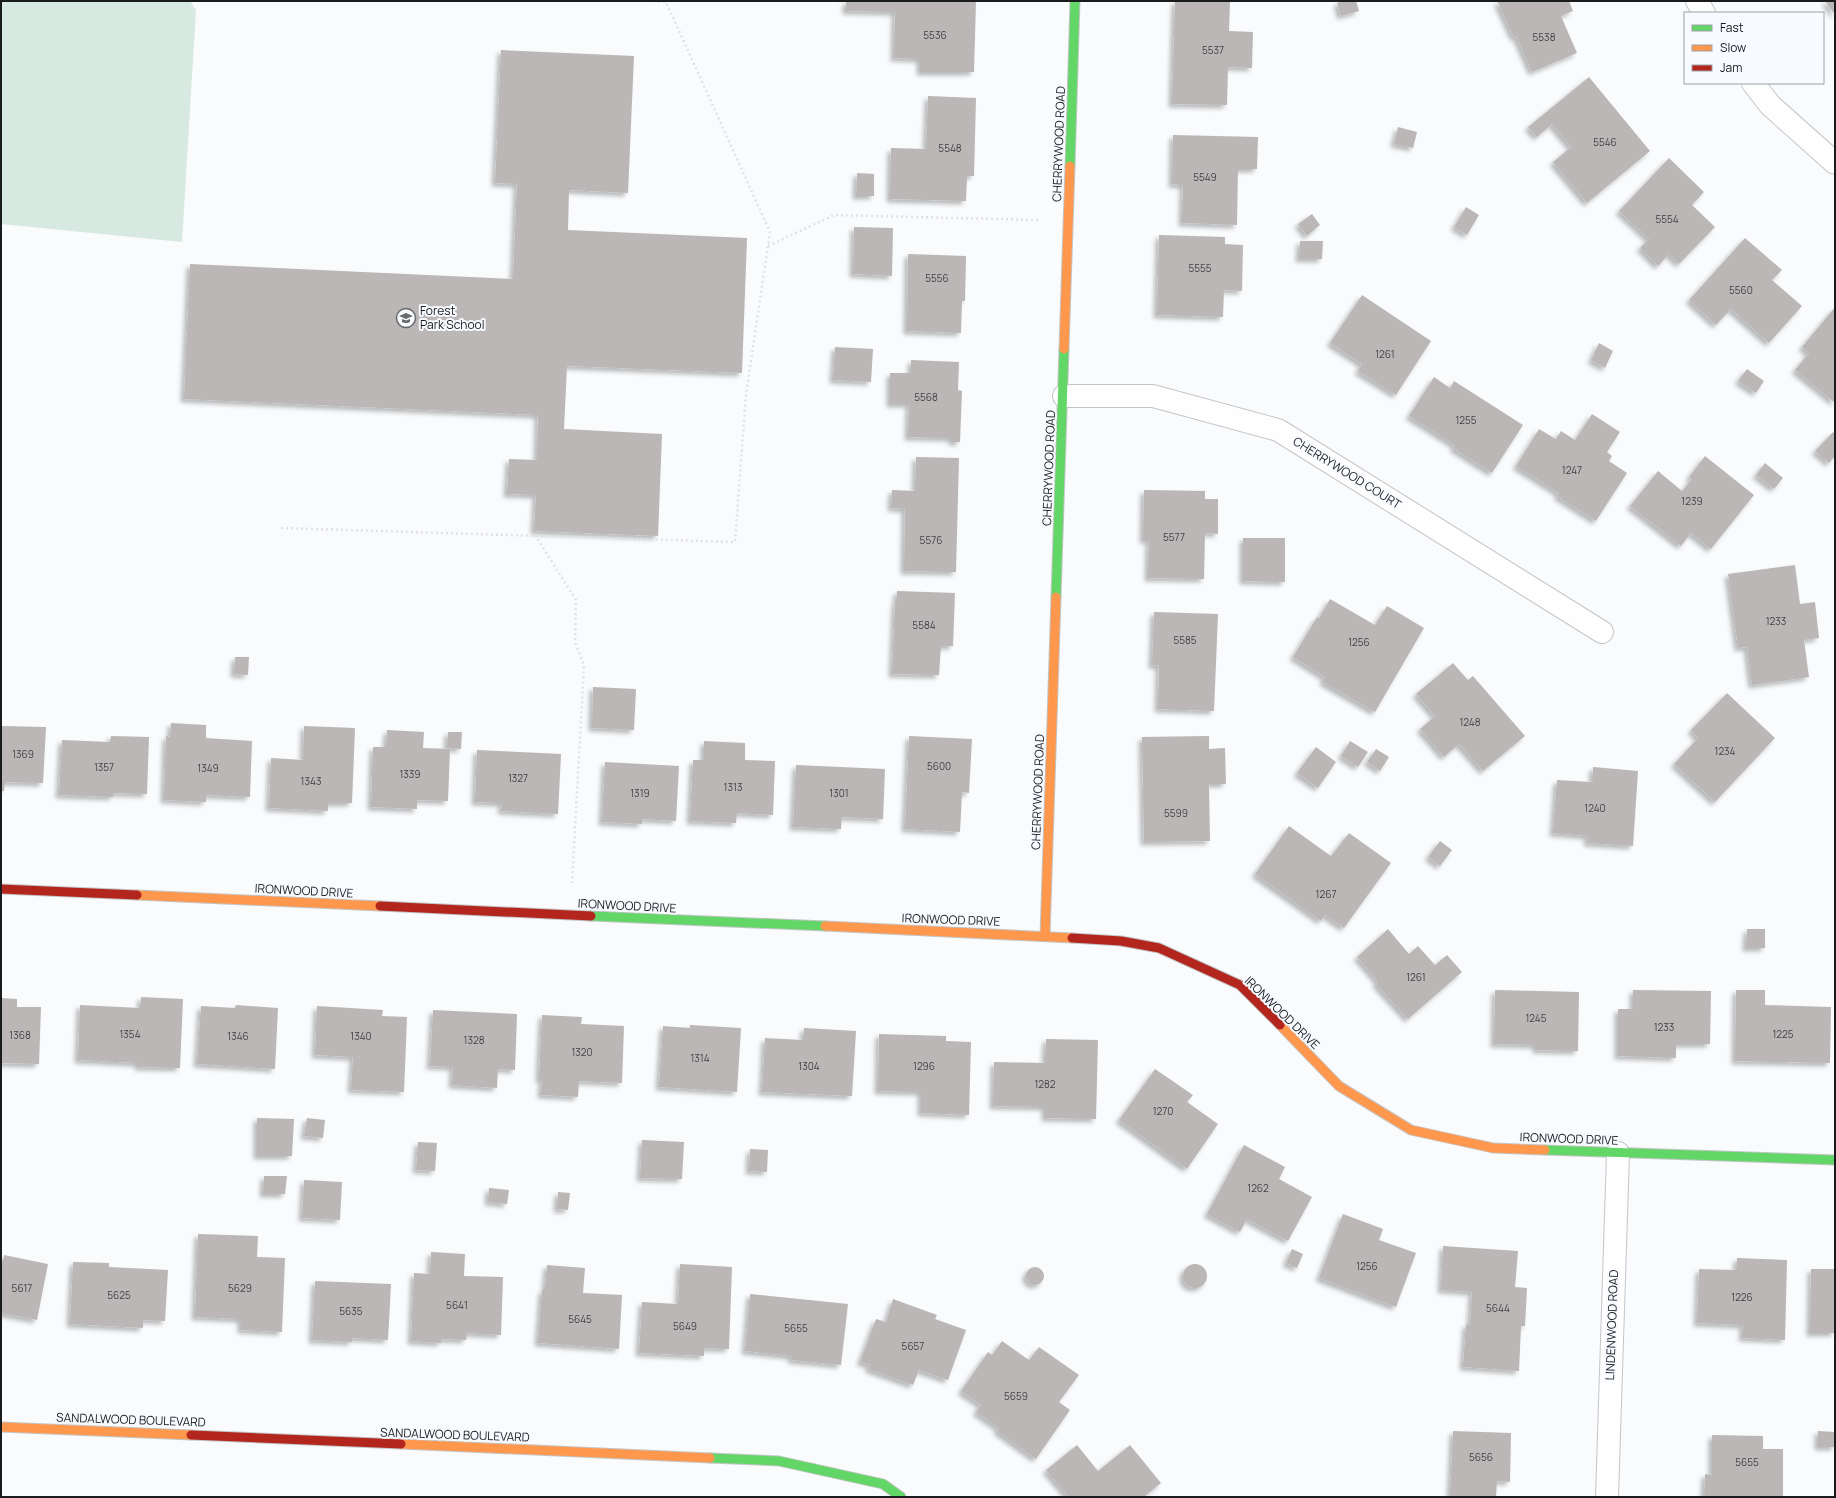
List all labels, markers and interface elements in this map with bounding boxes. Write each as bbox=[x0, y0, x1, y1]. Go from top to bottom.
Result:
legend bbox=[1684, 12, 1824, 84]
text: Fast bbox=[1720, 19, 1744, 36]
house number: 5536 bbox=[923, 28, 947, 42]
house number: 5538 bbox=[1533, 30, 1556, 44]
text: Slow bbox=[1720, 39, 1746, 56]
house number: 5537 bbox=[1202, 43, 1224, 57]
text: Jam bbox=[1720, 59, 1742, 76]
street label: CHERRYWOOD ROAD bbox=[1048, 86, 1069, 202]
house number: 5546 bbox=[1593, 135, 1617, 149]
house number: 5548 bbox=[938, 141, 962, 155]
house number: 5549 bbox=[1193, 170, 1217, 184]
house number: 5554 bbox=[1655, 212, 1679, 226]
house number: 5555 bbox=[1188, 261, 1212, 275]
house number: 5556 bbox=[925, 271, 949, 285]
house number: 5560 bbox=[1729, 283, 1753, 297]
place label: Forest Park School bbox=[420, 302, 484, 333]
school or university icon: Forest Park School bbox=[395, 307, 417, 329]
house number: 1261 bbox=[1375, 347, 1395, 361]
house number: 5568 bbox=[914, 390, 938, 404]
street label: CHERRYWOOD ROAD bbox=[1038, 410, 1059, 526]
house number: 1255 bbox=[1455, 413, 1477, 427]
street label: CHERRYWOOD COURT bbox=[1290, 432, 1405, 513]
house number: 1247 bbox=[1562, 463, 1582, 477]
house number: 1239 bbox=[1681, 494, 1703, 508]
house number: 5577 bbox=[1163, 530, 1185, 544]
house number: 5576 bbox=[920, 533, 942, 547]
house number: 1233 bbox=[1766, 614, 1786, 628]
house number: 5584 bbox=[912, 618, 936, 632]
house number: 5585 bbox=[1173, 633, 1197, 647]
house number: 1256 bbox=[1348, 635, 1370, 649]
house number: 1248 bbox=[1459, 715, 1481, 729]
street label: CHERRYWOOD ROAD bbox=[1027, 734, 1048, 850]
house number: 1234 bbox=[1714, 744, 1736, 758]
house number: 1369 bbox=[12, 747, 34, 761]
house number: 5600 bbox=[927, 759, 951, 773]
house number: 1357 bbox=[94, 760, 114, 774]
house number: 1349 bbox=[197, 761, 219, 775]
house number: 1339 bbox=[399, 767, 421, 781]
house number: 1327 bbox=[508, 771, 528, 785]
house number: 1343 bbox=[301, 774, 321, 788]
house number: 1313 bbox=[724, 780, 742, 794]
house number: 1319 bbox=[630, 786, 650, 800]
house number: 1301 bbox=[829, 786, 849, 800]
house number: 1240 bbox=[1584, 801, 1606, 815]
house number: 5599 bbox=[1164, 806, 1188, 820]
street label: IRONWOOD DRIVE bbox=[254, 879, 354, 902]
house number: 1267 bbox=[1316, 887, 1336, 901]
street label: IRONWOOD DRIVE bbox=[577, 894, 677, 917]
street label: IRONWOOD DRIVE bbox=[901, 909, 1001, 930]
house number: 1261 bbox=[1406, 970, 1426, 984]
street label: IRONWOOD DRIVE bbox=[1241, 972, 1324, 1053]
house number: 1245 bbox=[1525, 1011, 1547, 1025]
house number: 1233 bbox=[1654, 1020, 1674, 1034]
house number: 1354 bbox=[119, 1027, 141, 1041]
house number: 1225 bbox=[1772, 1027, 1794, 1041]
house number: 1368 bbox=[9, 1028, 31, 1042]
house number: 1346 bbox=[227, 1029, 249, 1043]
house number: 1340 bbox=[350, 1029, 372, 1043]
house number: 1328 bbox=[464, 1033, 485, 1047]
house number: 1320 bbox=[571, 1045, 593, 1059]
house number: 1314 bbox=[690, 1051, 710, 1065]
house number: 1304 bbox=[798, 1059, 820, 1073]
house number: 1296 bbox=[913, 1059, 935, 1073]
house number: 1282 bbox=[1034, 1077, 1056, 1091]
house number: 1270 bbox=[1153, 1104, 1173, 1118]
street label: IRONWOOD DRIVE bbox=[1519, 1128, 1619, 1149]
house number: 1262 bbox=[1247, 1181, 1269, 1195]
house number: 1256 bbox=[1356, 1259, 1378, 1273]
street label: LINDENWOOD ROAD bbox=[1601, 1269, 1622, 1381]
house number: 5617 bbox=[12, 1281, 32, 1295]
house number: 5629 bbox=[228, 1281, 252, 1295]
house number: 5625 bbox=[107, 1288, 131, 1302]
house number: 1226 bbox=[1731, 1290, 1753, 1304]
house number: 5641 bbox=[446, 1298, 468, 1312]
house number: 5644 bbox=[1486, 1301, 1510, 1315]
house number: 5635 bbox=[339, 1304, 363, 1318]
house number: 5645 bbox=[568, 1312, 592, 1326]
house number: 5649 bbox=[673, 1319, 697, 1333]
house number: 5655 bbox=[784, 1321, 808, 1335]
house number: 5657 bbox=[902, 1339, 924, 1353]
house number: 5659 bbox=[1004, 1389, 1028, 1403]
street label: SANDALWOOD BOULEVARD bbox=[56, 1408, 206, 1431]
street label: SANDALWOOD BOULEVARD bbox=[380, 1423, 530, 1446]
house number: 5656 bbox=[1469, 1450, 1493, 1464]
house number: 5655 bbox=[1735, 1455, 1759, 1469]

